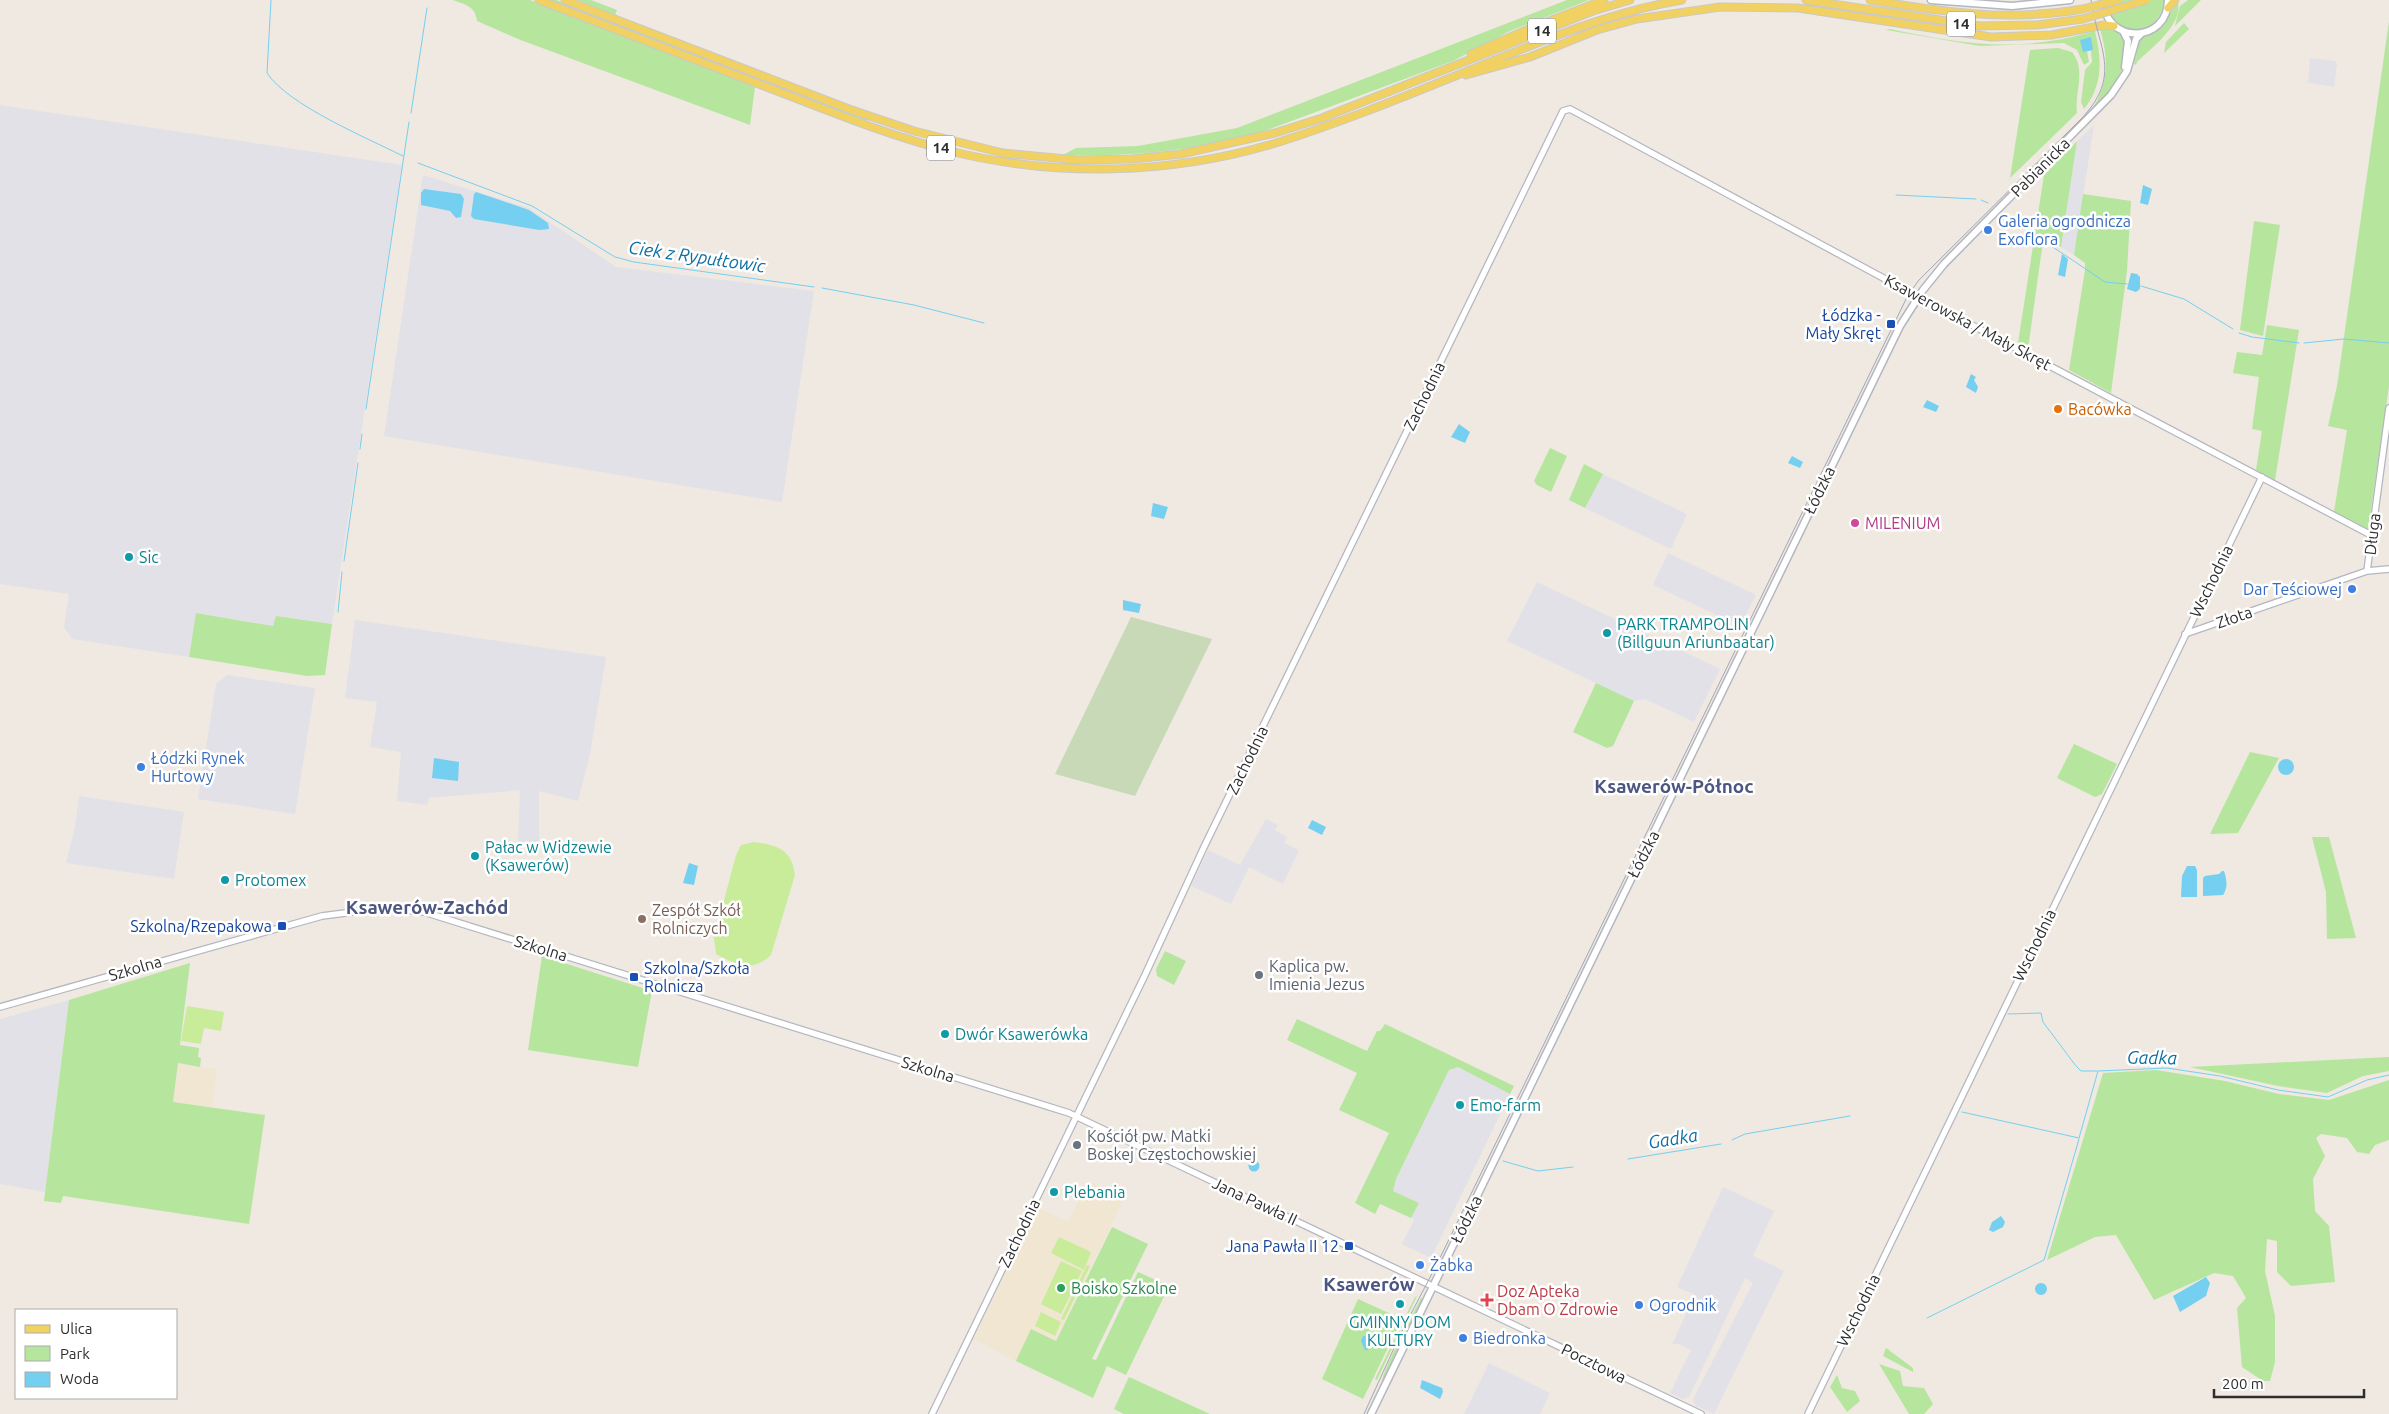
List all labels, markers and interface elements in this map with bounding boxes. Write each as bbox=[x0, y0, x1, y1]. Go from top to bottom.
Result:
road number: 14 bbox=[1947, 12, 1975, 36]
road number: 14 bbox=[1528, 18, 1556, 44]
street label: Pabianicka bbox=[2007, 134, 2073, 200]
road number: 14 bbox=[927, 136, 955, 160]
place label: Galeria ogrodnicza Exoflora bbox=[1998, 212, 2131, 248]
marker: Galeria ogrodnicza Exoflora bbox=[1982, 224, 1994, 236]
water label: Ciek z Rypułtowic bbox=[627, 236, 768, 276]
street label: Ksawerowska / Mały Skręt bbox=[1882, 270, 2055, 374]
place label: Łódzka - Mały Skręt bbox=[1806, 306, 1882, 342]
marker: Łódzka - Mały Skręt bbox=[1885, 318, 1897, 330]
street label: Zachodnia bbox=[1400, 359, 1448, 433]
place label: Bacówka bbox=[2068, 400, 2132, 418]
marker: Bacówka bbox=[2052, 403, 2064, 415]
street label: Łódzka bbox=[1800, 463, 1838, 517]
street label: Długa bbox=[2360, 512, 2384, 556]
place label: MILENIUM bbox=[1865, 514, 1940, 532]
marker: MILENIUM bbox=[1849, 517, 1861, 529]
street label: Wschodnia bbox=[2186, 542, 2236, 620]
place label: Sic bbox=[139, 548, 159, 566]
marker: Sic bbox=[123, 551, 135, 563]
place label: Dar Teściowej bbox=[2243, 580, 2342, 598]
marker: Dar Teściowej bbox=[2346, 583, 2358, 595]
street label: Złota bbox=[2213, 602, 2255, 632]
place label: PARK TRAMPOLIN (Billguun Ariunbaatar) bbox=[1617, 615, 1775, 652]
marker: PARK TRAMPOLIN (Billguun Ariunbaatar) bbox=[1601, 627, 1613, 639]
street label: Zachodnia bbox=[1223, 723, 1271, 797]
place label: Łódzki Rynek Hurtowy bbox=[151, 749, 245, 785]
marker: Łódzki Rynek Hurtowy bbox=[135, 761, 147, 773]
district label: Ksawerów-Północ bbox=[1594, 775, 1754, 797]
street label: Łódzka bbox=[1623, 827, 1663, 881]
place label: Pałac w Widzewie (Ksawerów) bbox=[485, 838, 612, 875]
marker: Pałac w Widzewie (Ksawerów) bbox=[469, 850, 481, 862]
place label: Protomex bbox=[235, 871, 306, 889]
marker: Protomex bbox=[219, 874, 231, 886]
district label: Ksawerów-Zachód bbox=[346, 896, 508, 918]
place label: Zespół Szkół Rolniczych bbox=[652, 901, 741, 937]
street label: Wschodnia bbox=[2009, 906, 2059, 984]
marker: Zespół Szkół Rolniczych bbox=[636, 913, 648, 925]
place label: Szkolna/Rzepakowa bbox=[130, 917, 272, 935]
marker: Szkolna/Rzepakowa bbox=[276, 920, 288, 932]
street label: Szkolna bbox=[512, 931, 570, 965]
street label: Szkolna bbox=[106, 952, 164, 984]
place label: Kaplica pw. Imienia Jezus bbox=[1269, 957, 1365, 993]
place label: Szkolna/Szkoła Rolnicza bbox=[644, 959, 750, 995]
marker: Kaplica pw. Imienia Jezus bbox=[1253, 969, 1265, 981]
marker: Szkolna/Szkoła Rolnicza bbox=[628, 971, 640, 983]
place label: Dwór Ksawerówka bbox=[955, 1025, 1088, 1043]
marker: Dwór Ksawerówka bbox=[939, 1028, 951, 1040]
water label: Gadka bbox=[2127, 1047, 2178, 1067]
street label: Szkolna bbox=[899, 1052, 957, 1086]
place label: Emo-farm bbox=[1470, 1096, 1541, 1114]
marker: Emo-farm bbox=[1454, 1099, 1466, 1111]
water label: Gadka bbox=[1647, 1124, 1699, 1152]
place label: Kościół pw. Matki Boskej Częstochowskiej bbox=[1087, 1127, 1256, 1163]
marker: Kościół pw. Matki Boskej Częstochowskiej bbox=[1071, 1139, 1083, 1151]
street label: Jana Pawła II bbox=[1210, 1173, 1300, 1229]
place label: Plebania bbox=[1064, 1183, 1125, 1201]
marker: Plebania bbox=[1048, 1186, 1060, 1198]
street label: Łódzka bbox=[1447, 1192, 1485, 1246]
street label: Zachodnia bbox=[995, 1196, 1043, 1270]
place label: Jana Pawła II 12 bbox=[1226, 1237, 1339, 1255]
marker: Jana Pawła II 12 bbox=[1343, 1240, 1355, 1252]
place label: Żabka bbox=[1430, 1256, 1473, 1274]
marker: Żabka bbox=[1414, 1259, 1426, 1271]
street label: Wschodnia bbox=[1833, 1271, 1883, 1349]
district label: Ksawerów bbox=[1323, 1273, 1415, 1295]
place label: Boisko Szkolne bbox=[1071, 1279, 1177, 1297]
marker: Boisko Szkolne bbox=[1055, 1282, 1067, 1294]
place label: Doz Apteka Dbam O Zdrowie bbox=[1497, 1282, 1618, 1318]
marker: Doz Apteka Dbam O Zdrowie bbox=[1481, 1294, 1493, 1306]
place label: Ogrodnik bbox=[1649, 1296, 1717, 1314]
marker: GMINNY DOM KULTURY bbox=[1394, 1298, 1406, 1310]
marker: Ogrodnik bbox=[1633, 1299, 1645, 1311]
legend bbox=[15, 1309, 178, 1399]
place label: GMINNY DOM KULTURY bbox=[1349, 1313, 1451, 1349]
text: Ulica bbox=[60, 1320, 92, 1337]
place label: Biedronka bbox=[1473, 1329, 1546, 1347]
marker: Biedronka bbox=[1457, 1332, 1469, 1344]
street label: Pocztowa bbox=[1559, 1340, 1629, 1386]
text: Park bbox=[60, 1345, 90, 1362]
scale bar bbox=[2214, 1366, 2364, 1398]
text: Woda bbox=[60, 1370, 99, 1387]
text: 200 m bbox=[2222, 1375, 2264, 1392]

